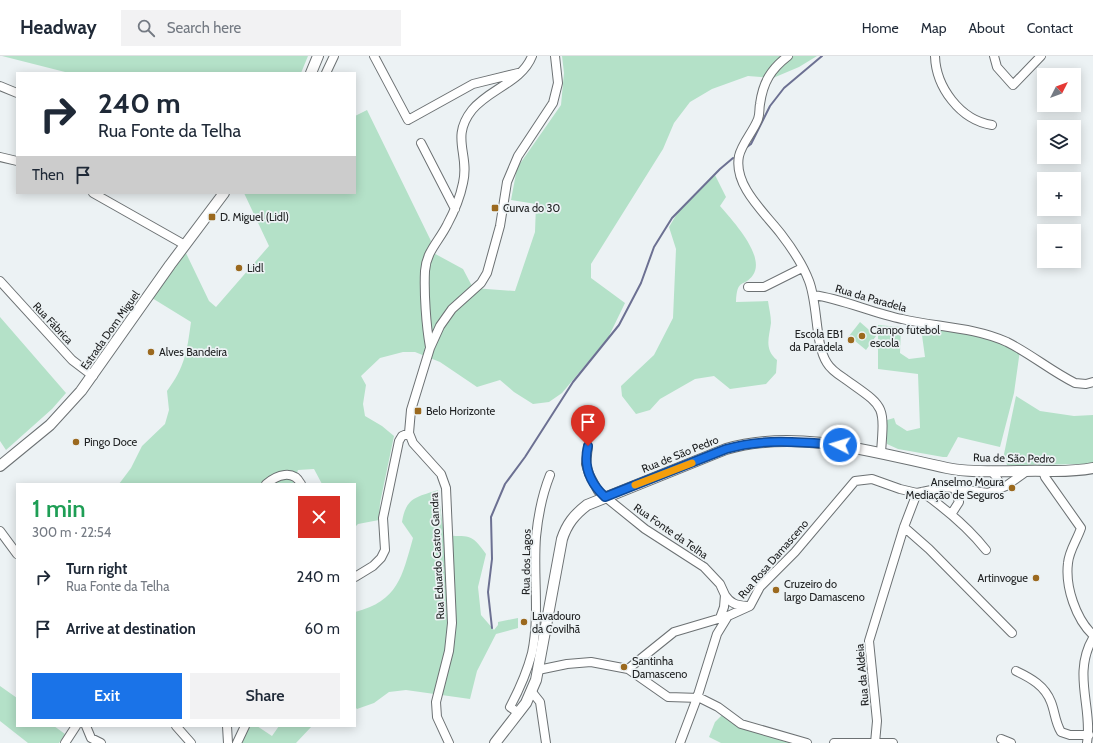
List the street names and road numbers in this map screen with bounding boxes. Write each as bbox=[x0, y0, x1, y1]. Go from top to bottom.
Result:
street label: Rua da Paradela bbox=[834, 281, 909, 315]
street label: Estrada Dom Miguel bbox=[77, 287, 143, 372]
street label: Rua Fábrica bbox=[30, 299, 77, 348]
street label: Rua de São Pedro bbox=[639, 432, 721, 476]
street label: Rua de São Pedro bbox=[973, 450, 1055, 466]
street label: Rua Eduardo Castro Gandra bbox=[427, 492, 447, 620]
street label: Rua Fonte da Telha bbox=[631, 500, 711, 562]
street label: Rua Rosa Damasceno bbox=[735, 517, 811, 601]
street label: Rua dos Lagos bbox=[518, 528, 534, 595]
street label: Rua da Aldeia bbox=[852, 643, 872, 707]

